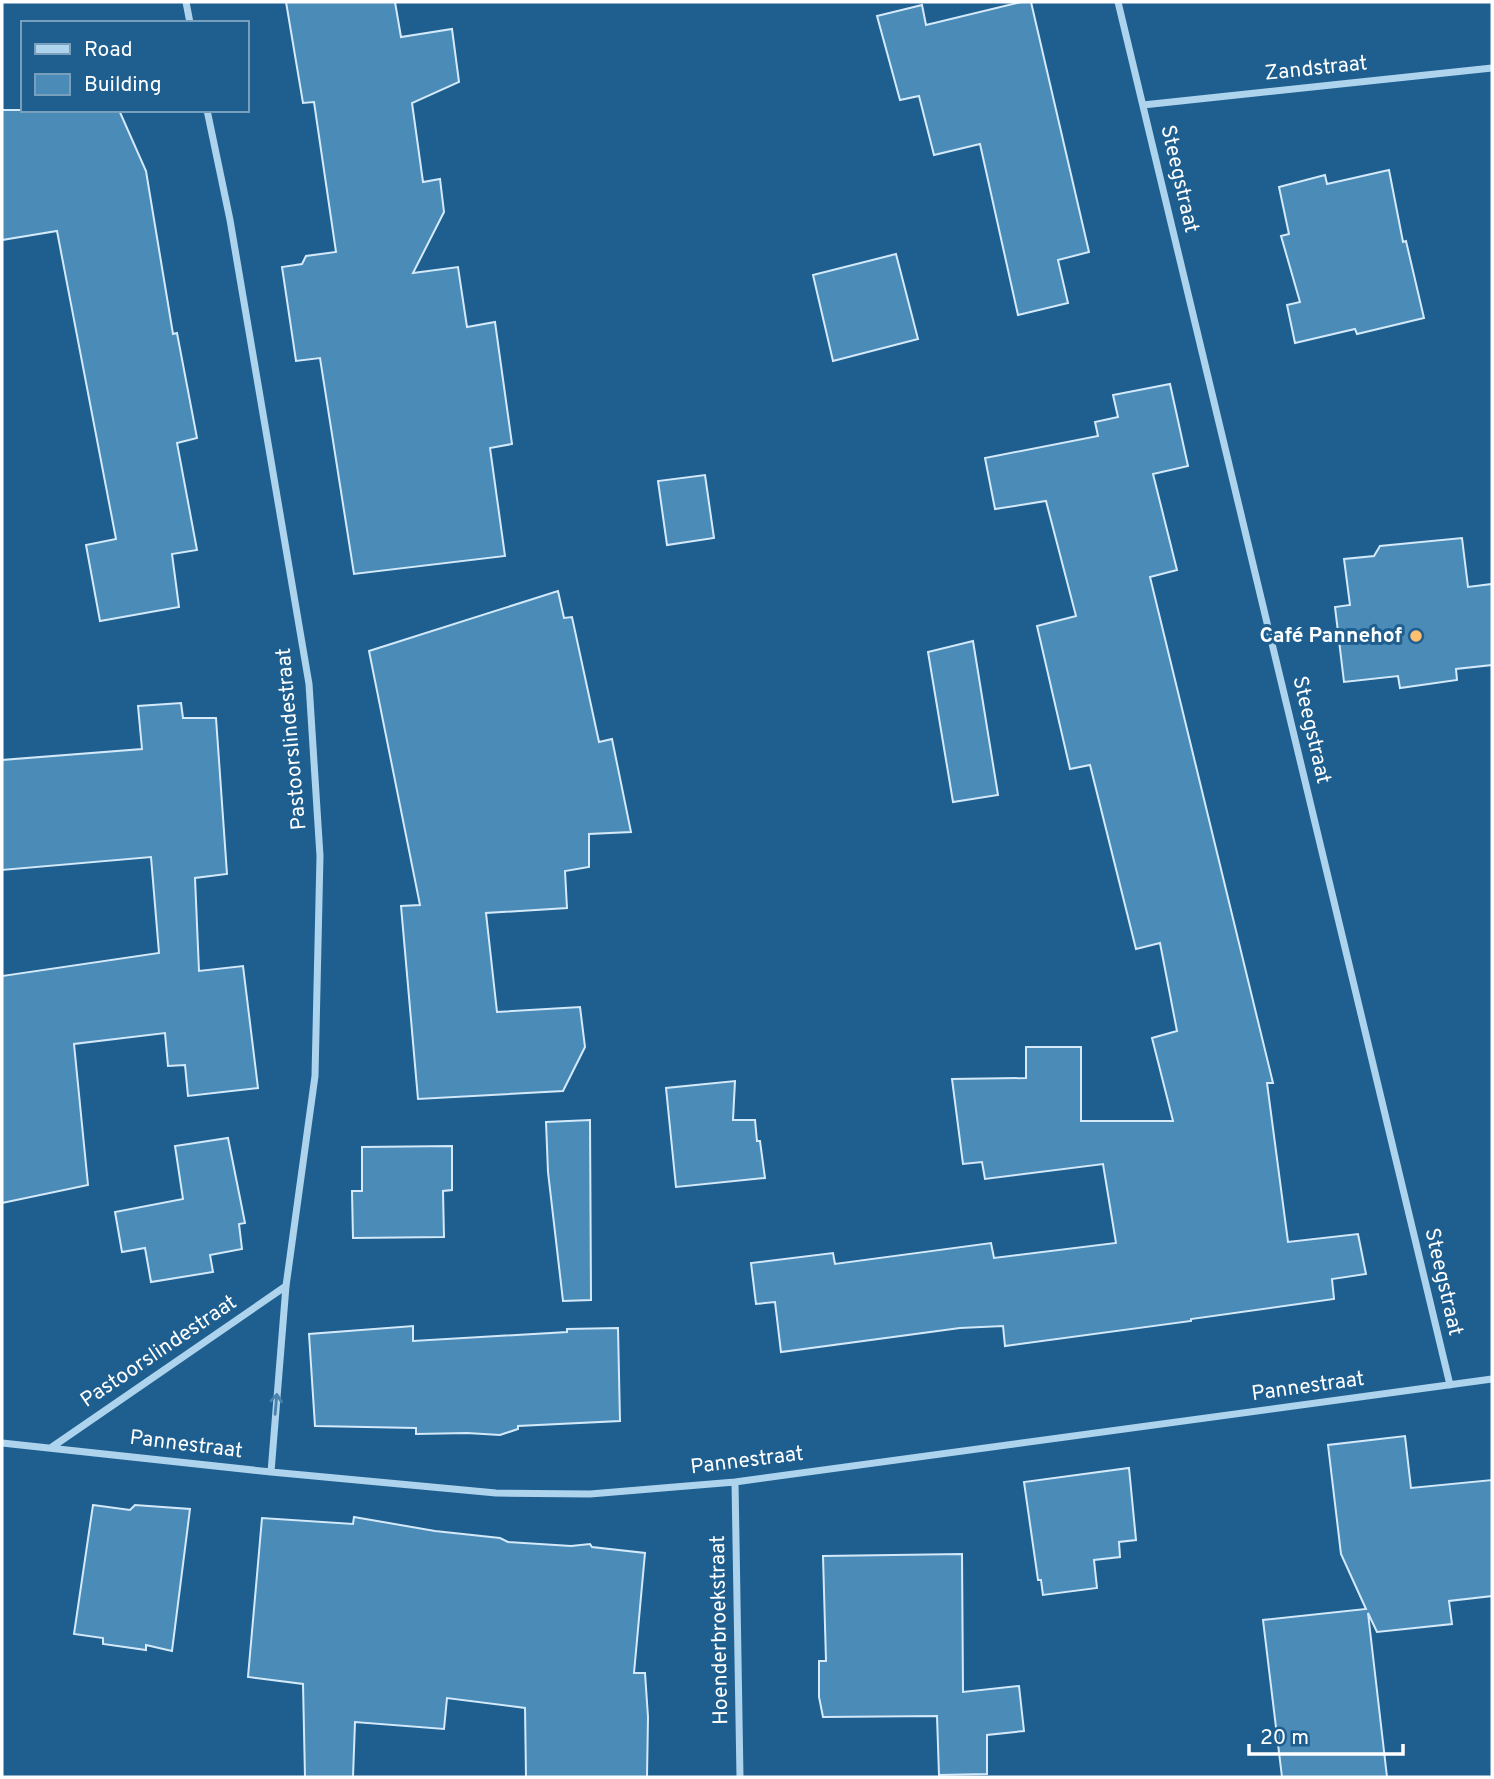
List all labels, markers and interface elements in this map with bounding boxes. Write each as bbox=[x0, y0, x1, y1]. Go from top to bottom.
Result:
legend bbox=[21, 21, 248, 112]
text: Road bbox=[84, 37, 133, 64]
street label: Zandstraat bbox=[1263, 50, 1369, 88]
text: Building bbox=[84, 72, 162, 99]
street label: Steegstraat bbox=[1154, 123, 1204, 235]
place label: Café Pannehof bbox=[1259, 623, 1402, 650]
marker: Café Pannehof bbox=[1408, 628, 1424, 644]
street label: Pastoorslindestraat bbox=[271, 647, 313, 831]
street label: Steegstraat bbox=[1286, 674, 1336, 786]
street label: Steegstraat bbox=[1418, 1226, 1468, 1338]
street label: Pastoorslindestraat bbox=[76, 1290, 242, 1414]
street label: Pannestraat bbox=[1250, 1366, 1366, 1408]
one-way arrow bbox=[270, 1393, 283, 1416]
street label: Pannestraat bbox=[128, 1425, 244, 1465]
street label: Pannestraat bbox=[689, 1441, 805, 1481]
street label: Hoenderbroekstraat bbox=[705, 1535, 735, 1725]
scale bar bbox=[1249, 1712, 1403, 1756]
text: 20 m bbox=[1260, 1725, 1309, 1752]

